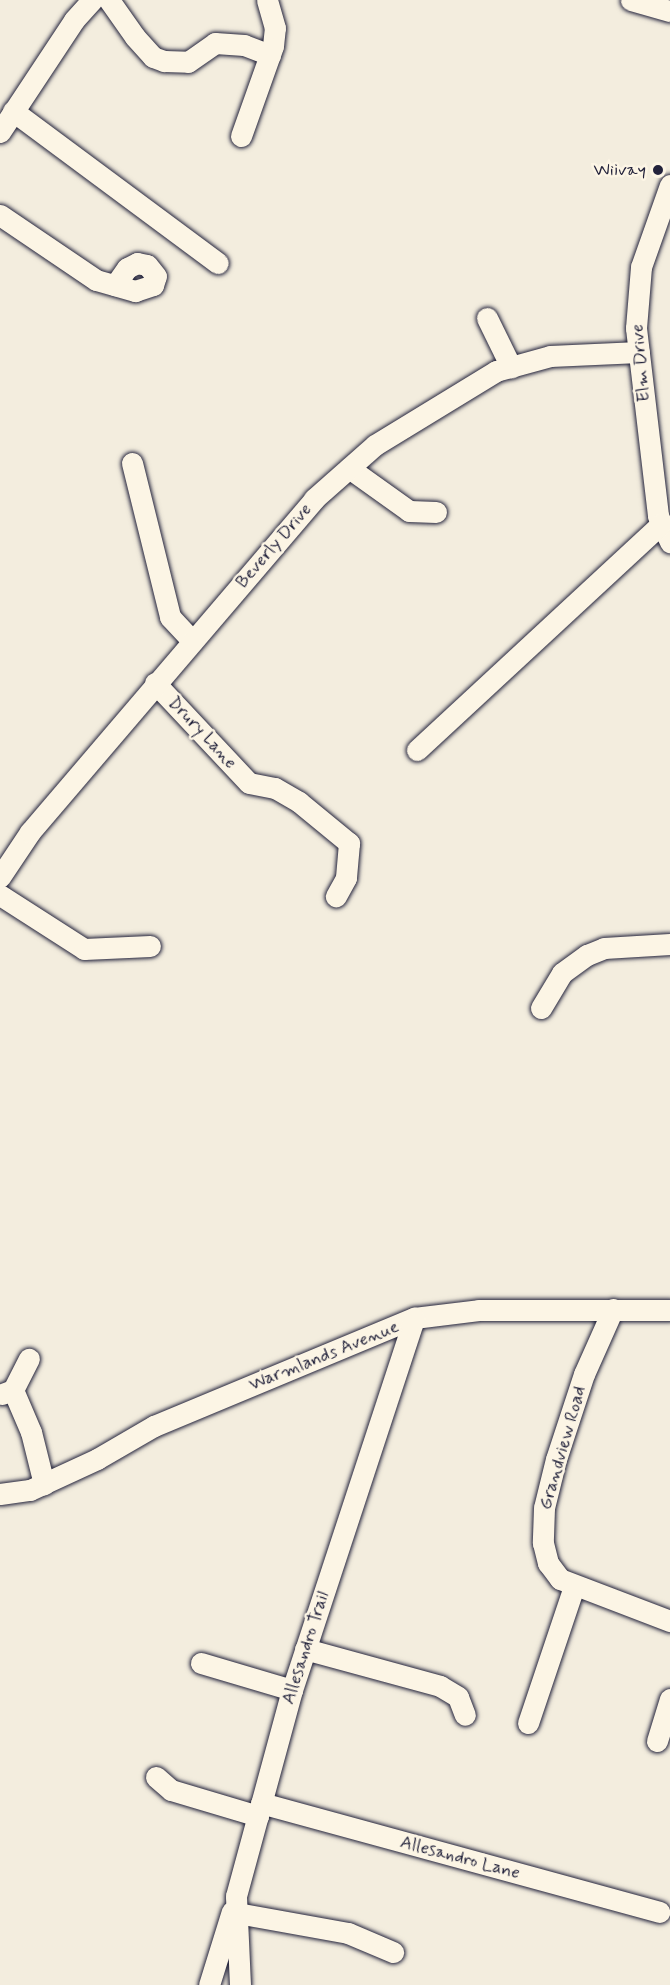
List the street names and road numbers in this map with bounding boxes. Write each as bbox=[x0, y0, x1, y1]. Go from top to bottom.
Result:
street label: Elm Drive bbox=[627, 324, 655, 402]
street label: Beverly Drive bbox=[232, 500, 316, 592]
street label: Drury Lane bbox=[164, 693, 240, 773]
street label: Warmlands Avenue bbox=[248, 1317, 400, 1395]
street label: Grandview Road bbox=[535, 1384, 591, 1512]
street label: Allesandro Trail bbox=[278, 1589, 334, 1707]
street label: Allesandro Lane bbox=[398, 1832, 522, 1884]

